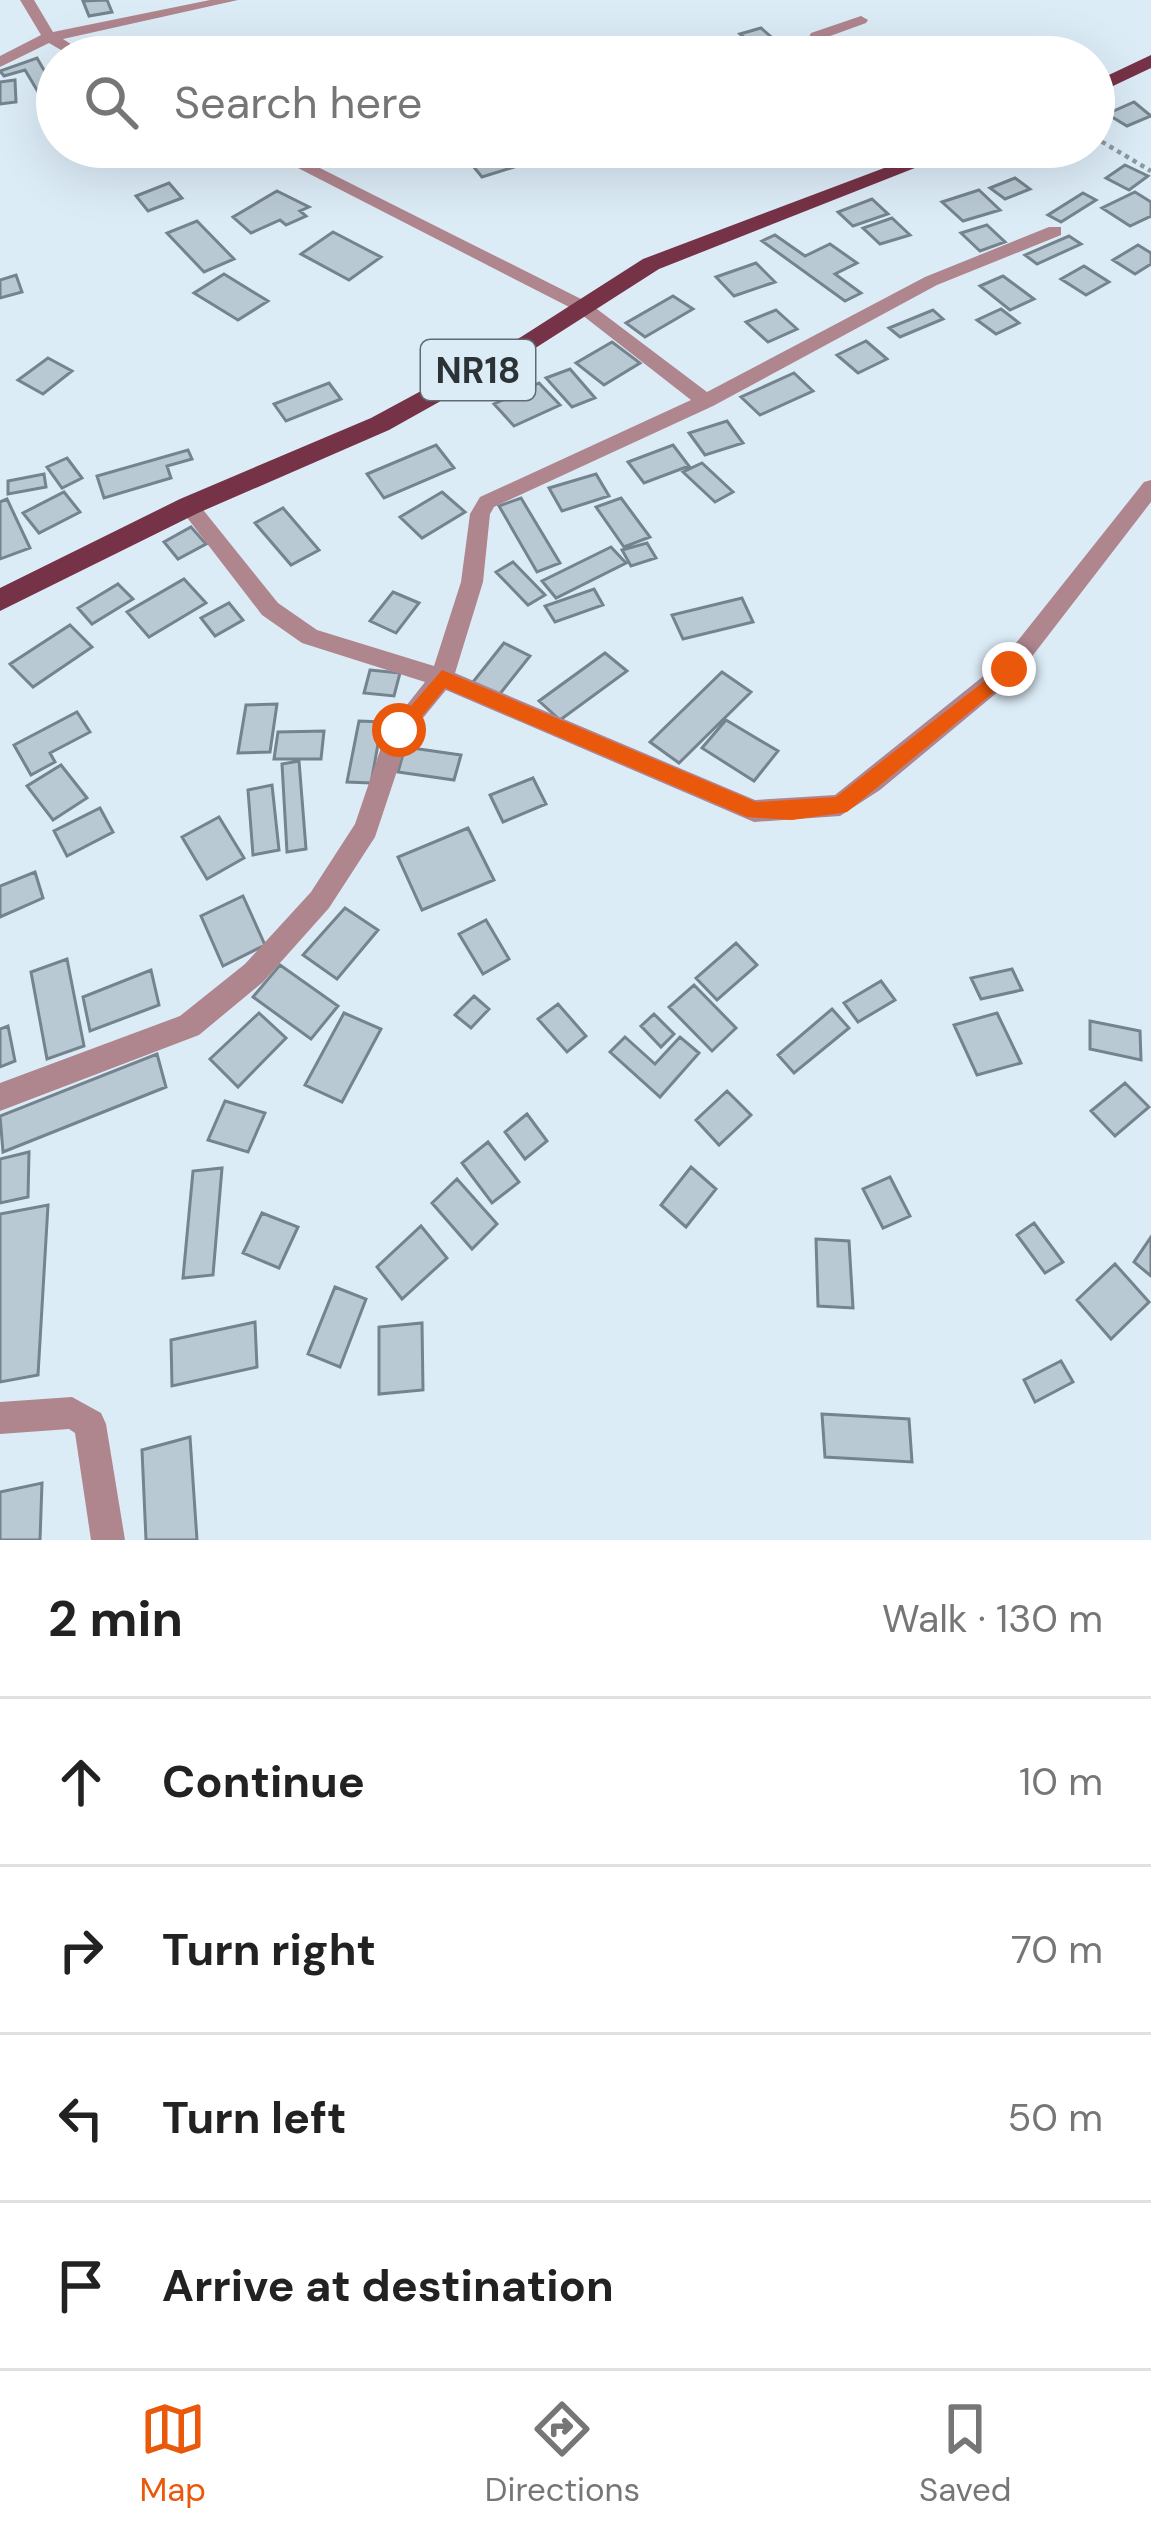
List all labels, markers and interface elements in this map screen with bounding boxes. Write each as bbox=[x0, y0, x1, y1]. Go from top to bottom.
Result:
search box bbox=[36, 36, 1115, 168]
icon: search bbox=[78, 69, 144, 135]
text: Search here bbox=[174, 73, 422, 132]
road number: NR18 bbox=[421, 340, 535, 400]
route end bbox=[982, 642, 1036, 696]
route start bbox=[372, 703, 426, 757]
text: 2 min bbox=[48, 1585, 183, 1652]
text: Walk · 130 m bbox=[882, 1593, 1103, 1644]
icon: ahead bbox=[48, 1749, 114, 1815]
text: Continue bbox=[162, 1752, 365, 1811]
text: 10 m bbox=[1019, 1756, 1103, 1807]
icon: right bbox=[48, 1917, 114, 1983]
text: Turn right bbox=[162, 1920, 376, 1979]
text: 70 m bbox=[1011, 1924, 1103, 1975]
icon: left bbox=[48, 2085, 114, 2151]
text: Turn left bbox=[162, 2088, 346, 2147]
text: 50 m bbox=[1007, 2092, 1103, 2143]
icon: arrive bbox=[48, 2253, 114, 2319]
text: Arrive at destination bbox=[162, 2256, 614, 2315]
tab: Map bbox=[139, 2396, 206, 2511]
tab: Directions bbox=[485, 2396, 640, 2511]
tab: Saved bbox=[919, 2396, 1012, 2511]

